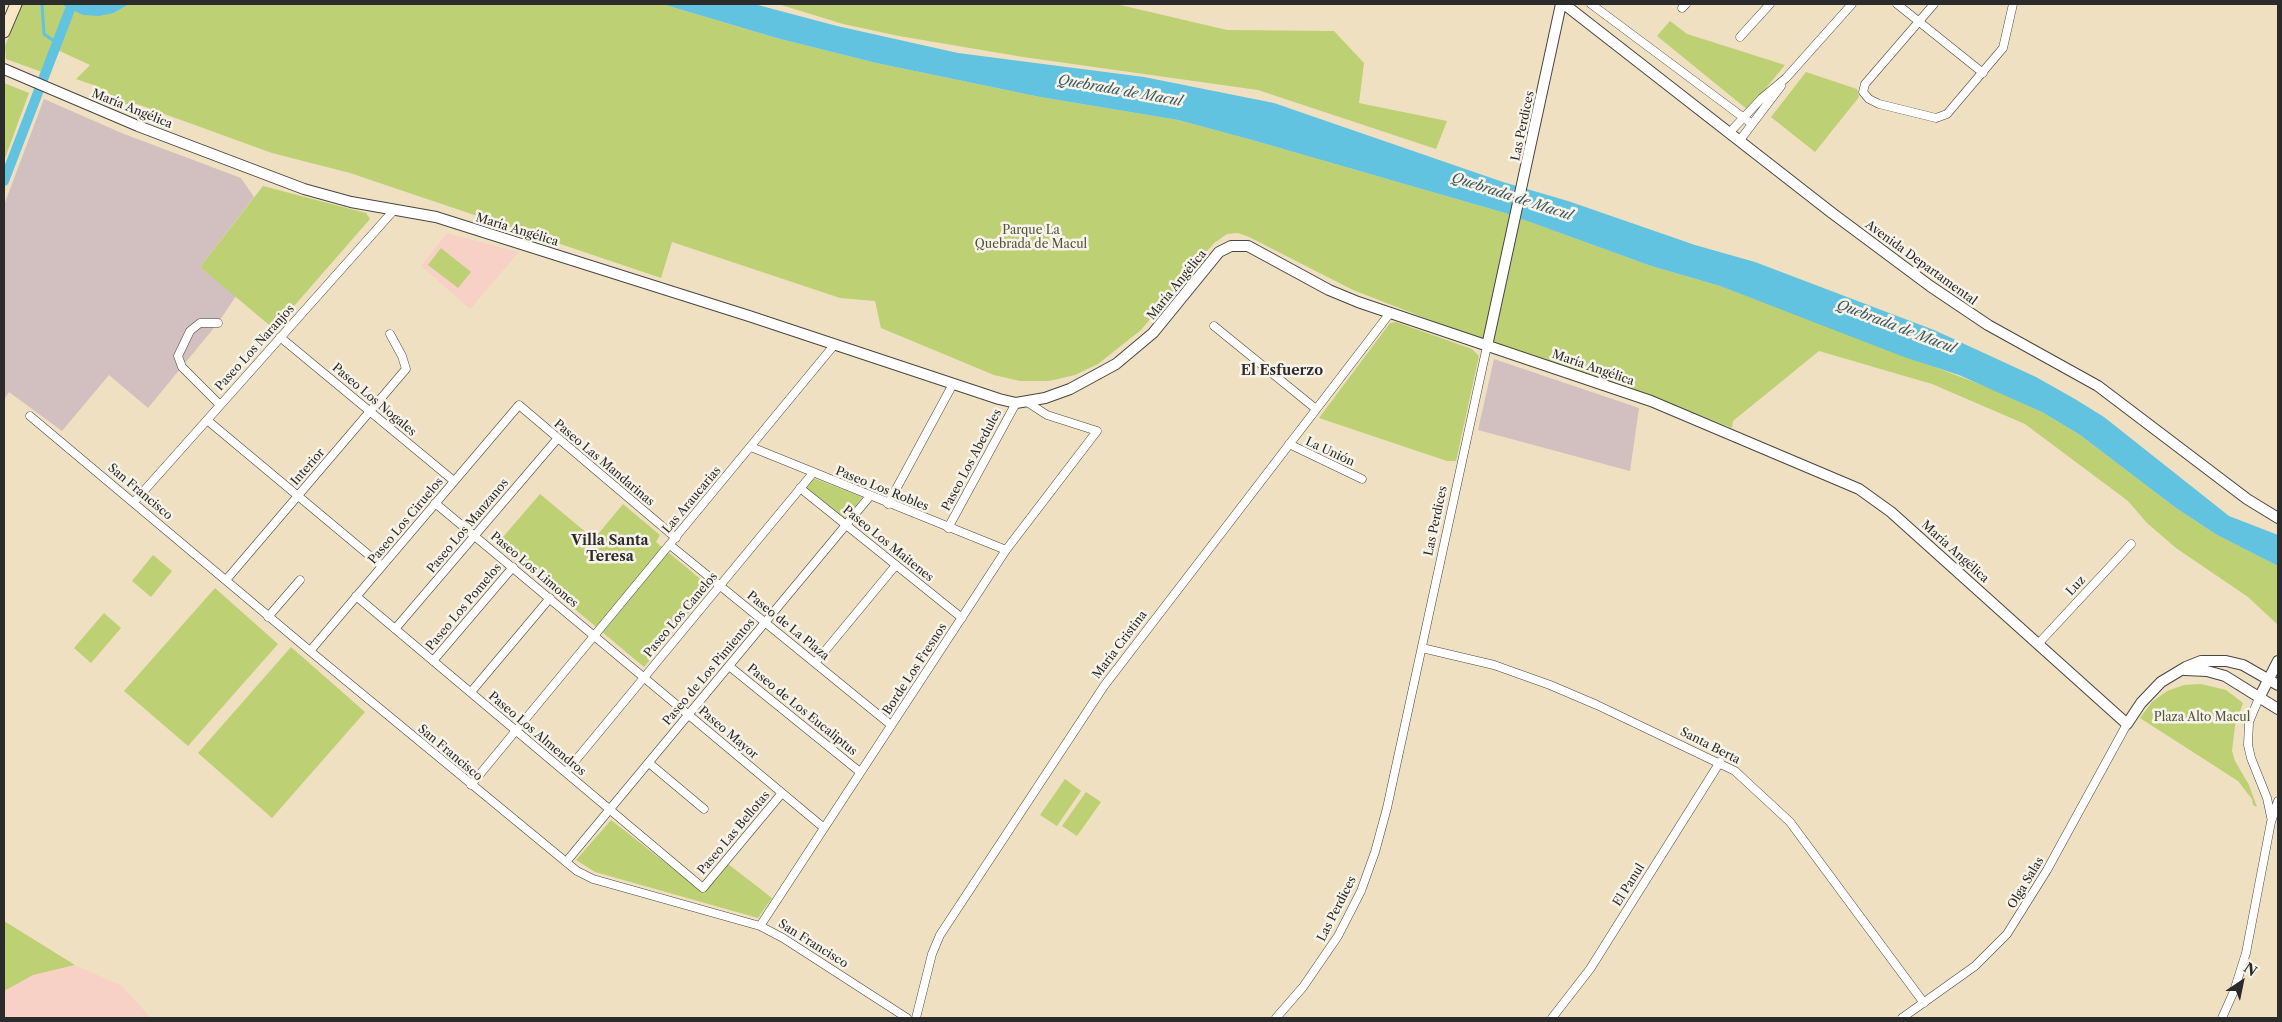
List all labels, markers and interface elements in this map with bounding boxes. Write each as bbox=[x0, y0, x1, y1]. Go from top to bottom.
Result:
water label: Quebrada de Macul bbox=[1056, 72, 1184, 110]
street label: María Angélica bbox=[90, 86, 174, 132]
street label: Las Perdices bbox=[1509, 90, 1537, 162]
water label: Quebrada de Macul bbox=[1449, 170, 1575, 224]
street label: María Angélica bbox=[474, 211, 560, 249]
street label: Avenida Departamental bbox=[1862, 218, 1980, 308]
park label: Parque La Quebrada de Macul bbox=[975, 224, 1087, 252]
street label: María Angélica bbox=[1144, 247, 1210, 323]
water label: Quebrada de Macul bbox=[1834, 297, 1958, 357]
street label: Paseo Los Naranjos bbox=[213, 302, 297, 394]
street label: María Angélica bbox=[1550, 347, 1636, 389]
street label: Paseo Los Nogales bbox=[329, 361, 419, 439]
district label: El Esfuerzo bbox=[1241, 363, 1323, 379]
street label: Paseo Los Abedules bbox=[939, 407, 1005, 513]
street label: Paseo Las Mandarinas bbox=[551, 417, 657, 509]
street label: La Unión bbox=[1303, 434, 1357, 470]
street label: Interior bbox=[288, 446, 328, 488]
street label: San Francisco bbox=[105, 461, 175, 523]
street label: Las Araucarias bbox=[660, 464, 724, 536]
street label: Paseo Los Robles bbox=[833, 464, 931, 514]
street label: Paseo Los Ciruelos bbox=[366, 475, 446, 567]
street label: Paseo Los Manzanos bbox=[424, 476, 512, 576]
street label: Las Perdices bbox=[1422, 485, 1450, 557]
street label: Paseo Los Maitenes bbox=[840, 503, 936, 585]
street label: María Angélica bbox=[1918, 518, 1992, 586]
street label: Paseo Los Limones bbox=[487, 529, 581, 611]
district label: Villa Santa Teresa bbox=[571, 533, 649, 566]
street label: Paseo Los Pomelos bbox=[423, 561, 505, 653]
street label: Paseo Los Canelos bbox=[641, 570, 721, 660]
street label: Luz bbox=[2063, 573, 2089, 599]
street label: Paseo de La Plaza bbox=[744, 588, 832, 664]
street label: María Cristina bbox=[1090, 608, 1150, 682]
street label: Paseo de Los Pimientos bbox=[660, 616, 758, 728]
street label: Borde Los Fresnos bbox=[880, 621, 950, 717]
street label: Paseo de Los Eucaliptus bbox=[744, 661, 860, 759]
street label: Paseo Los Almendros bbox=[485, 689, 589, 779]
street label: Paseo Mayor bbox=[695, 704, 761, 762]
park label: Plaza Alto Macul bbox=[2154, 711, 2250, 725]
street label: San Francisco bbox=[415, 722, 485, 784]
street label: Santa Berta bbox=[1678, 725, 1742, 767]
street label: Paseo Las Bellotas bbox=[695, 788, 773, 878]
street label: Olga Salas bbox=[2005, 855, 2047, 911]
street label: El Panul bbox=[1610, 861, 1648, 909]
street label: Las Perdices bbox=[1314, 874, 1360, 944]
street label: San Francisco bbox=[775, 917, 851, 971]
north arrow bbox=[2217, 957, 2267, 1007]
text: N bbox=[2240, 959, 2260, 980]

